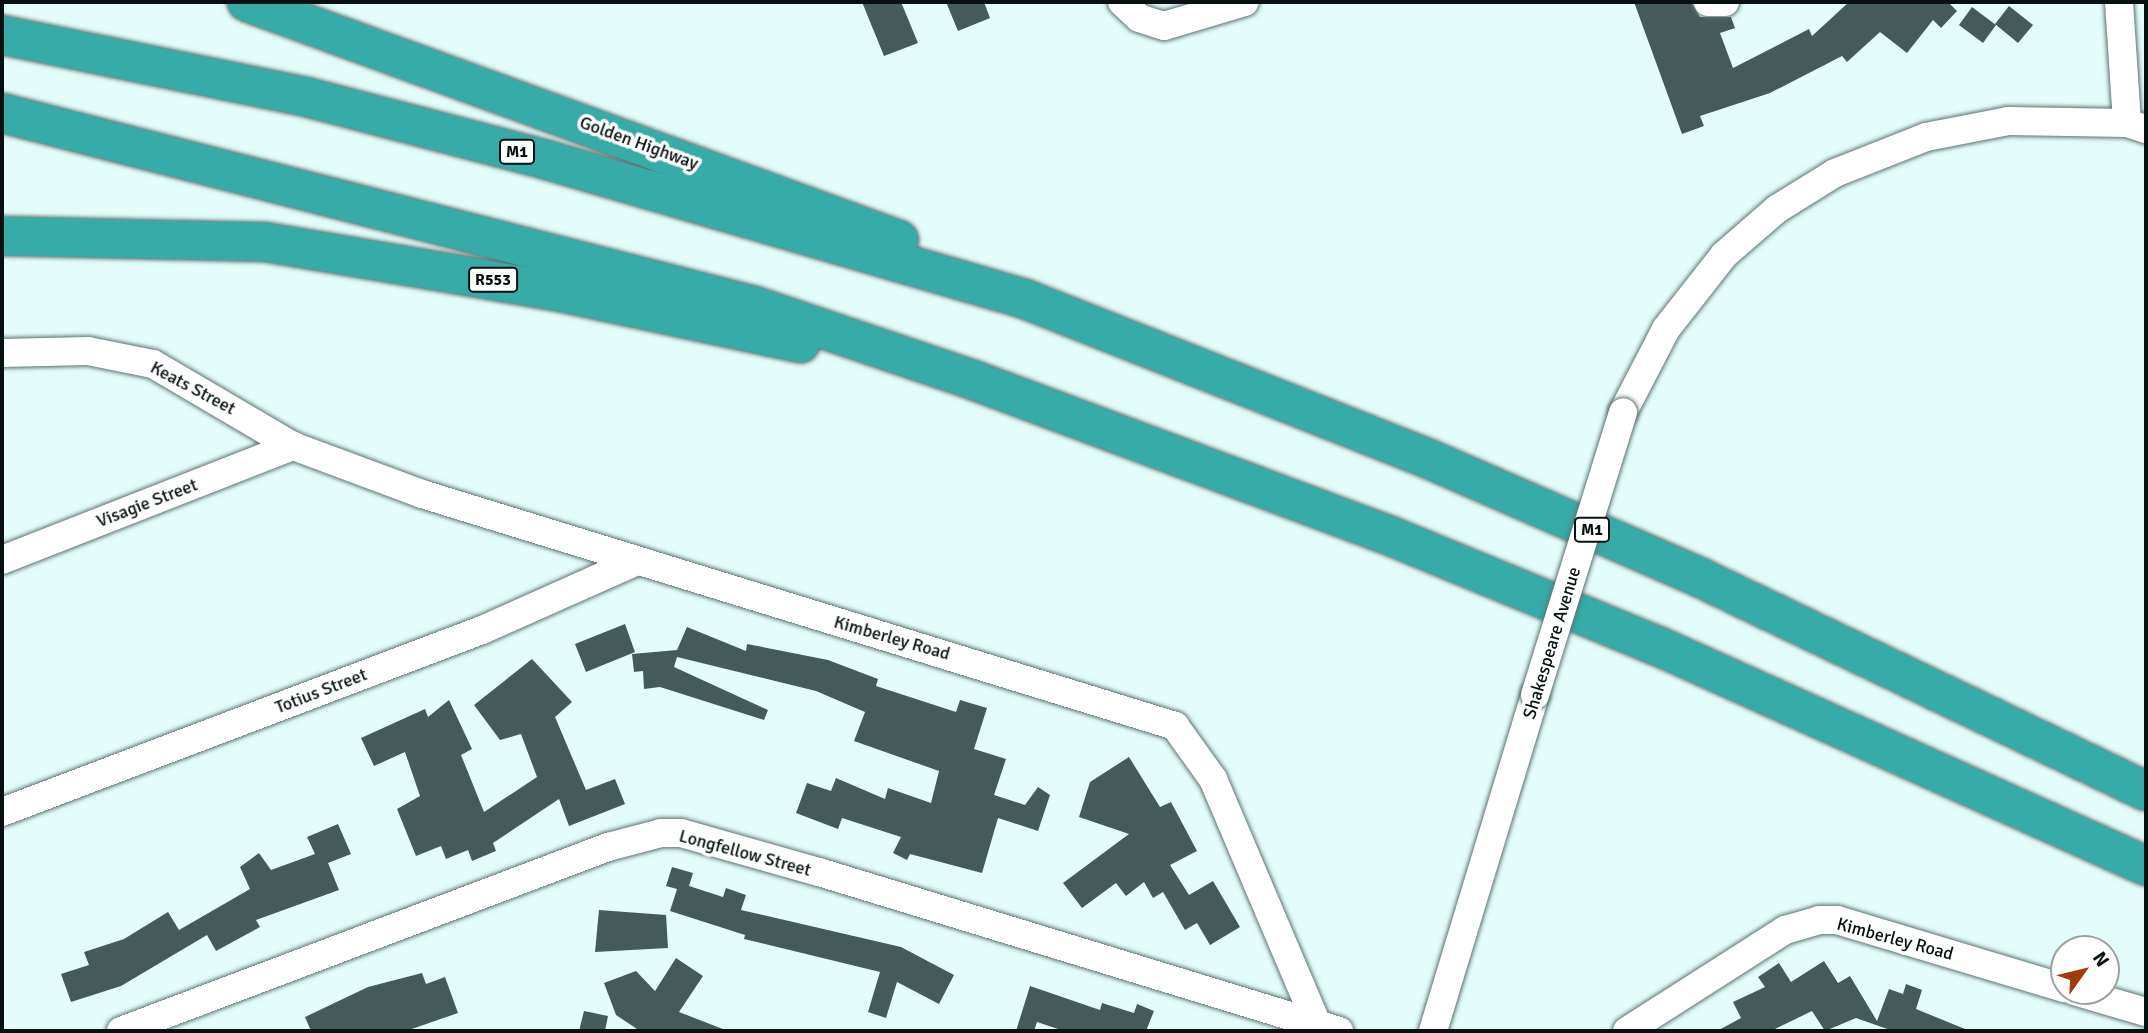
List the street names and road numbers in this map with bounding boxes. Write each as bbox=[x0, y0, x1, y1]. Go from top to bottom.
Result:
street label: Golden Highway bbox=[577, 112, 701, 174]
road number: M1 bbox=[498, 140, 536, 164]
road number: R553 bbox=[467, 268, 519, 292]
street label: Keats Street bbox=[147, 357, 239, 419]
street label: Visagie Street bbox=[93, 474, 201, 532]
road number: M1 bbox=[1573, 517, 1611, 542]
street label: Shakespeare Avenue bbox=[1519, 564, 1585, 722]
street label: Kimberley Road bbox=[831, 611, 953, 665]
street label: Totius Street bbox=[272, 664, 370, 718]
street label: Longfellow Street bbox=[677, 825, 813, 881]
street label: Kimberley Road bbox=[1834, 913, 1956, 965]

